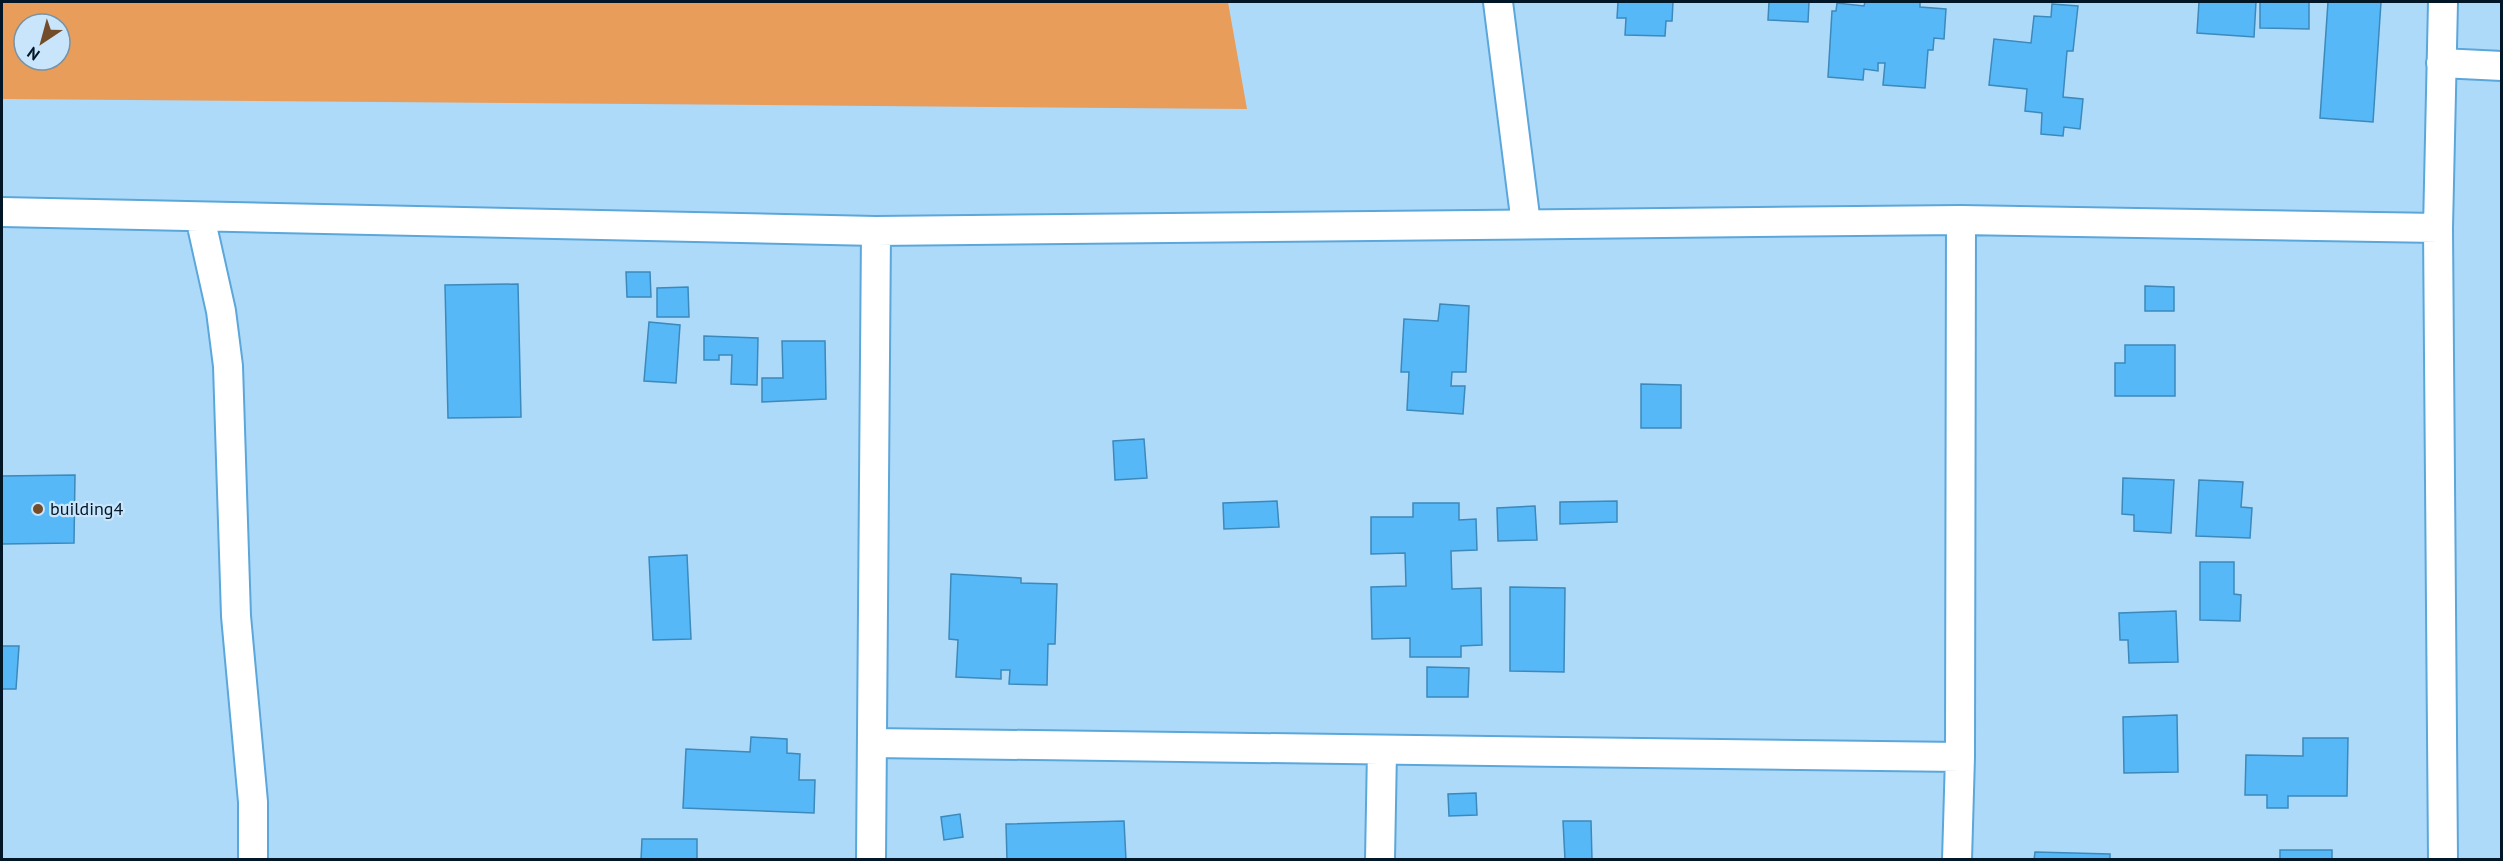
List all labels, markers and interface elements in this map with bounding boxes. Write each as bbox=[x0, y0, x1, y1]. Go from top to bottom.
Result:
north arrow bbox=[12, 12, 72, 72]
text: N bbox=[23, 43, 43, 65]
place label: building4 bbox=[50, 497, 124, 520]
marker: building4 bbox=[31, 502, 45, 516]

